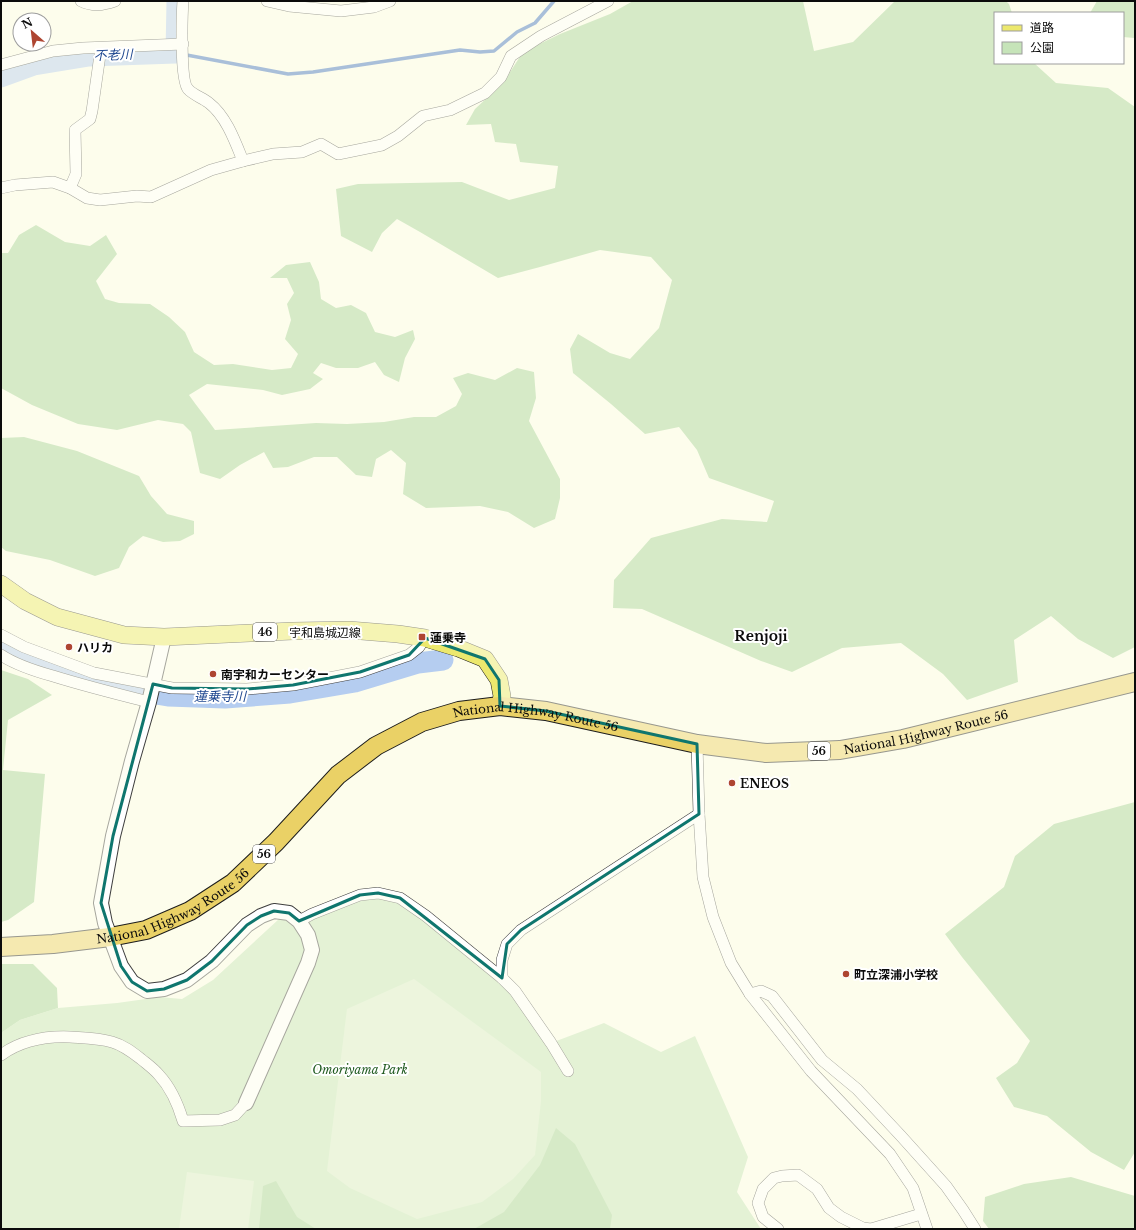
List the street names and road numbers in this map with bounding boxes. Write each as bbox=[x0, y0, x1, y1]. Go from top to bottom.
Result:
road number: 46 bbox=[253, 623, 277, 641]
street label: 宇和島城辺線 bbox=[289, 625, 361, 640]
street label: National Highway Route 56 bbox=[451, 698, 620, 734]
street label: National Highway Route 56 bbox=[842, 706, 1010, 757]
road number: 56 bbox=[808, 742, 830, 760]
road number: 56 bbox=[253, 845, 275, 863]
street label: National Highway Route 56 bbox=[96, 864, 252, 946]

